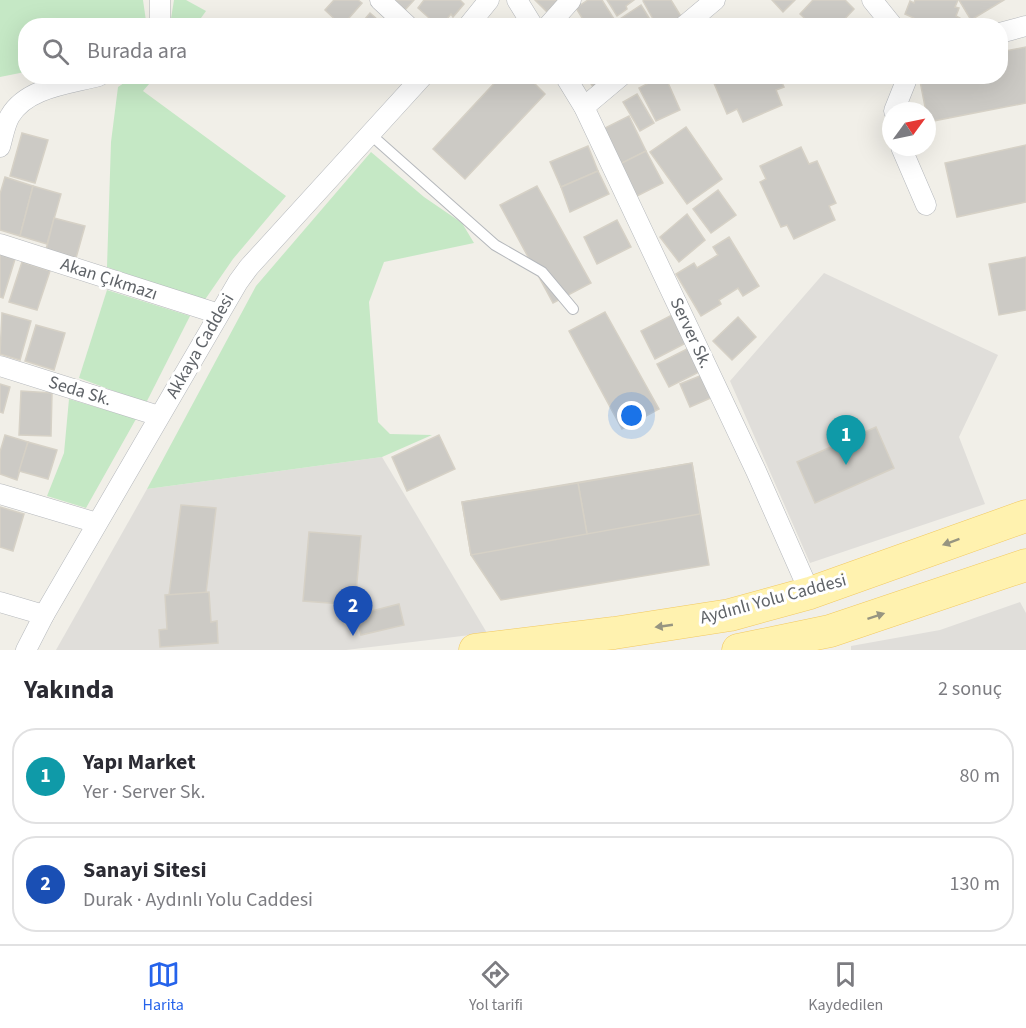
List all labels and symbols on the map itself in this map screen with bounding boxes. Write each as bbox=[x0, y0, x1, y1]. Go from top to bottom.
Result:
north arrow bbox=[882, 102, 936, 156]
street label: Akan Çıkmazı bbox=[57, 252, 161, 306]
street label: Akkaya Caddesi bbox=[160, 289, 240, 403]
street label: Server Sk. bbox=[664, 293, 718, 373]
street label: Seda Sk. bbox=[46, 370, 114, 412]
your location bbox=[617, 401, 646, 430]
pin: 1 bbox=[826, 416, 866, 465]
one-way arrow bbox=[942, 538, 960, 548]
street label: Aydınlı Yolu Caddesi bbox=[697, 567, 849, 631]
pin: 2 bbox=[334, 586, 372, 636]
one-way arrow bbox=[867, 611, 885, 620]
one-way arrow bbox=[654, 622, 673, 631]

